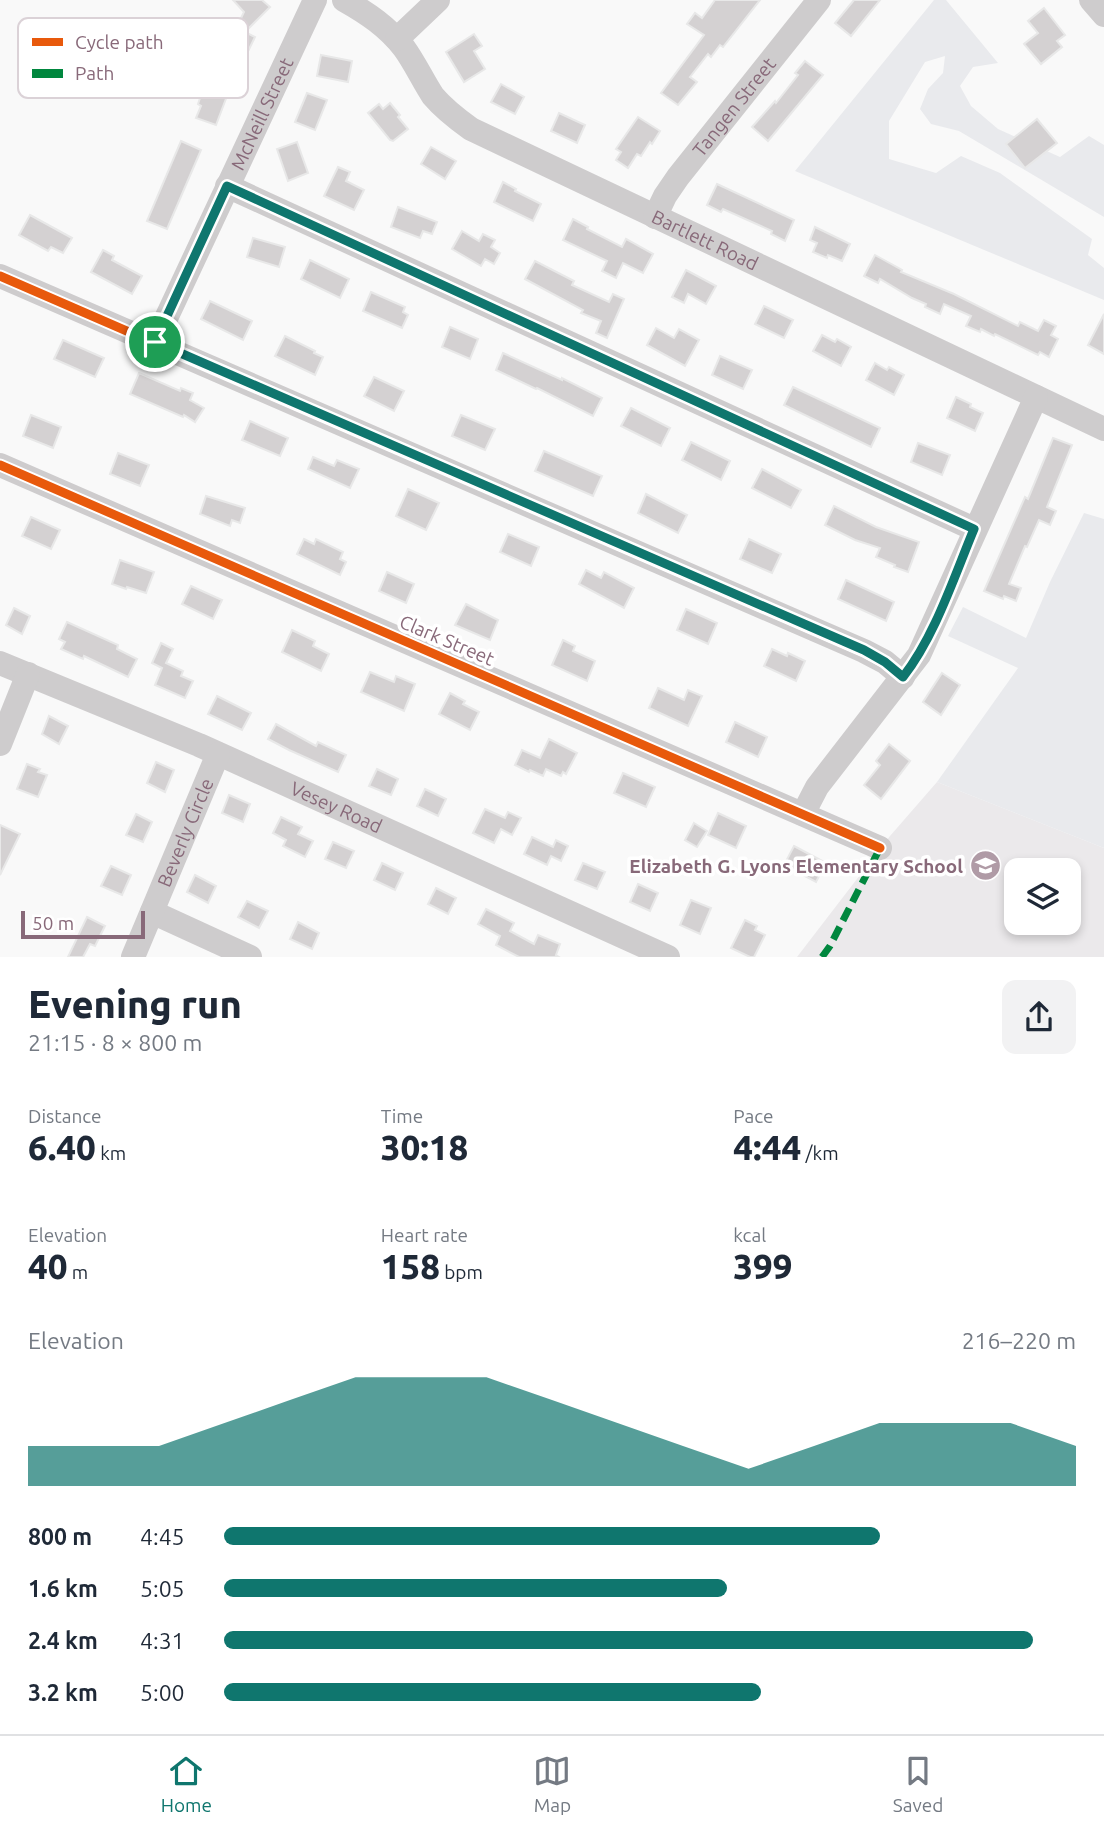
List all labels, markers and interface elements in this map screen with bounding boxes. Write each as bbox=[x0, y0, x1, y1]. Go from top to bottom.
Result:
legend bbox=[18, 18, 248, 98]
text: Cycle path bbox=[75, 31, 164, 53]
street label: Tangen Street bbox=[688, 53, 780, 161]
street label: McNeill Street bbox=[226, 54, 298, 173]
text: Path bbox=[75, 62, 114, 84]
street label: Bartlett Road bbox=[648, 205, 762, 275]
pin bbox=[125, 312, 185, 372]
icon: arrive bbox=[136, 323, 174, 361]
street label: Clark Street bbox=[396, 610, 498, 670]
street label: Beverly Circle bbox=[153, 775, 218, 890]
street label: Vesey Road bbox=[287, 777, 386, 837]
school or university icon: Elizabeth G. Lyons Elementary School bbox=[969, 849, 1003, 883]
place label: Elizabeth G. Lyons Elementary School bbox=[629, 855, 963, 877]
map controls bbox=[1004, 858, 1081, 935]
button: layers bbox=[1004, 858, 1081, 935]
scale bar bbox=[21, 908, 145, 940]
text: 50 m bbox=[32, 912, 74, 934]
button: share bbox=[1002, 980, 1076, 1054]
text: Evening run bbox=[28, 983, 242, 1025]
text: 21:15 · 8 × 800 m bbox=[28, 1030, 202, 1055]
text: Distance bbox=[28, 1105, 102, 1127]
text: Time bbox=[381, 1105, 423, 1127]
text: Pace bbox=[733, 1105, 774, 1127]
text: 6.40 bbox=[28, 1127, 96, 1167]
text: 30:18 bbox=[381, 1127, 468, 1167]
text: 4:44 bbox=[733, 1127, 801, 1167]
text: km bbox=[96, 1142, 126, 1164]
text: /km bbox=[801, 1142, 839, 1164]
text: Elevation bbox=[28, 1224, 107, 1246]
text: Heart rate bbox=[381, 1224, 468, 1246]
text: kcal bbox=[733, 1224, 766, 1246]
text: 40 bbox=[28, 1246, 67, 1286]
text: 158 bbox=[381, 1246, 440, 1286]
text: 399 bbox=[733, 1246, 793, 1286]
text: m bbox=[67, 1261, 88, 1283]
text: bpm bbox=[440, 1261, 483, 1283]
text: Elevation bbox=[28, 1328, 124, 1353]
text: 216–220 m bbox=[962, 1328, 1076, 1353]
text: 800 m bbox=[28, 1524, 92, 1549]
text: 4:45 bbox=[140, 1524, 185, 1549]
text: 1.6 km bbox=[28, 1576, 98, 1601]
text: 5:05 bbox=[140, 1576, 185, 1601]
text: 2.4 km bbox=[28, 1628, 98, 1653]
text: 4:31 bbox=[140, 1628, 185, 1653]
text: 3.2 km bbox=[28, 1680, 98, 1705]
text: 5:00 bbox=[140, 1680, 185, 1705]
tab: Home bbox=[161, 1752, 212, 1816]
tab: Map bbox=[533, 1752, 571, 1816]
tab: Saved bbox=[893, 1752, 943, 1816]

